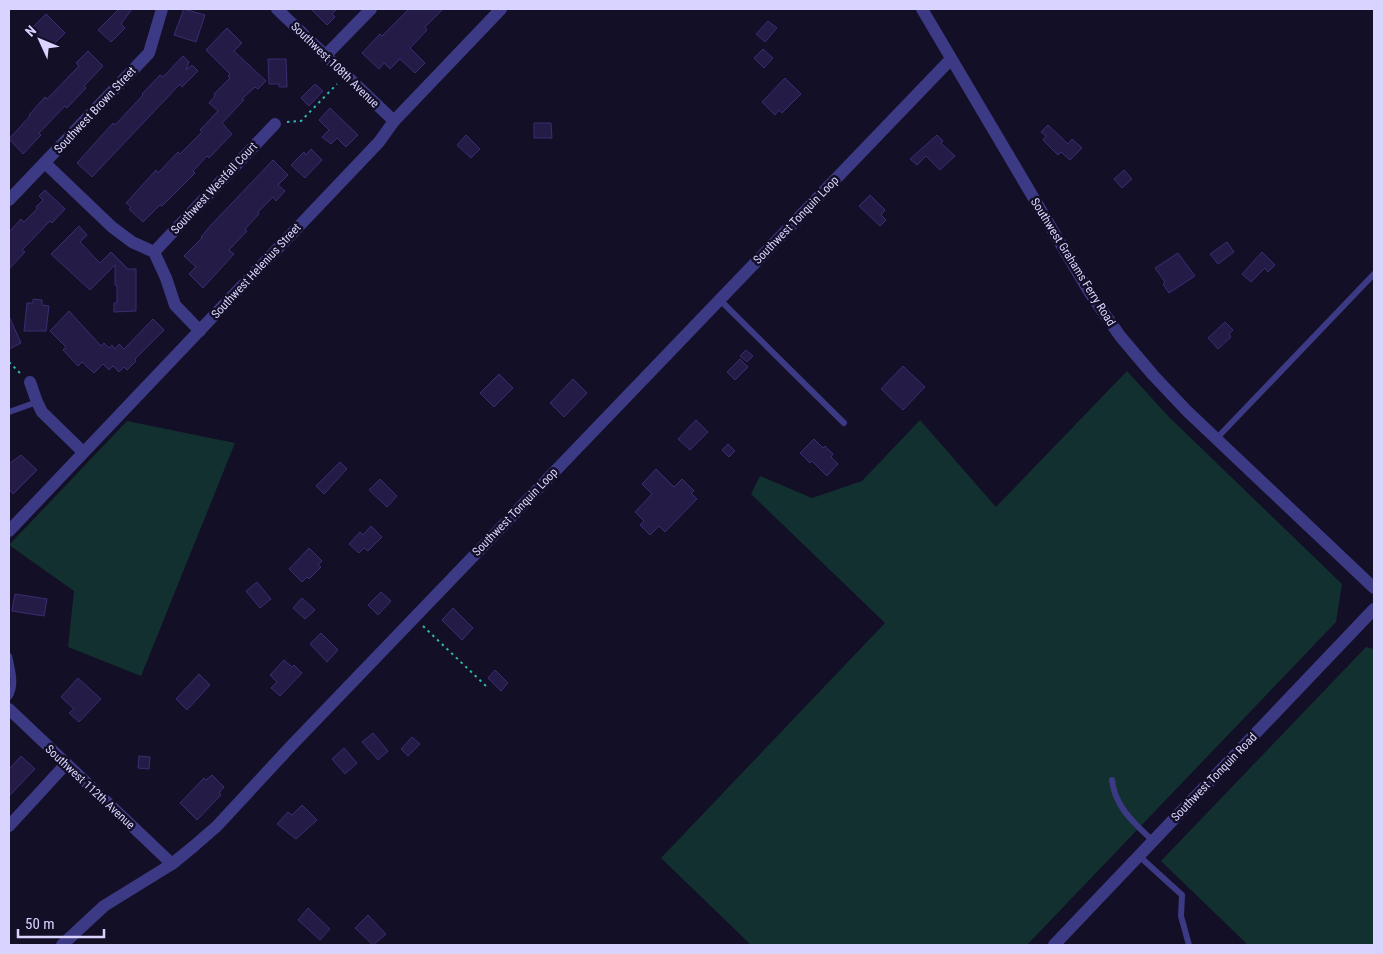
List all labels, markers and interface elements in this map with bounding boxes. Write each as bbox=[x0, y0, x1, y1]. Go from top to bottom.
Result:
north arrow bbox=[15, 15, 65, 65]
street label: Southwest 108th Avenue bbox=[288, 19, 382, 111]
text: N bbox=[22, 22, 39, 40]
street label: Southwest Brown Street bbox=[51, 64, 139, 156]
street label: Southwest Westfall Court bbox=[168, 139, 260, 237]
street label: Southwest Tonquin Loop bbox=[750, 173, 842, 267]
street label: Southwest Grahams Ferry Road bbox=[1028, 195, 1118, 329]
street label: Southwest Helenius Street bbox=[208, 220, 304, 321]
street label: Southwest Tonquin Loop bbox=[469, 465, 561, 559]
street label: Southwest Tonquin Road bbox=[1168, 730, 1260, 824]
street label: Southwest 112th Avenue bbox=[42, 742, 138, 832]
scale bar bbox=[18, 906, 104, 938]
text: 50 m bbox=[25, 915, 55, 933]

